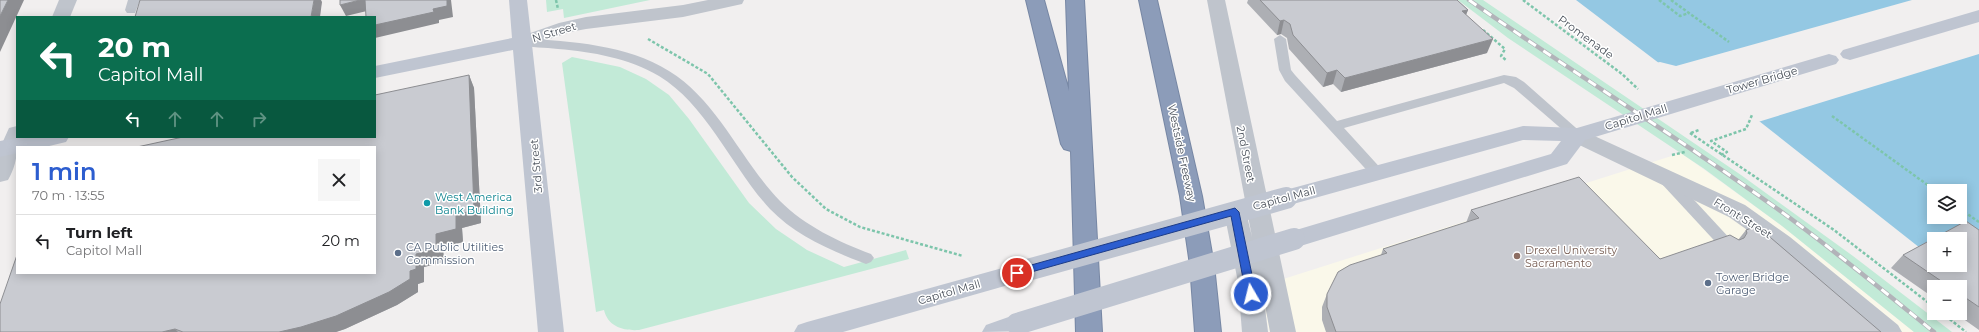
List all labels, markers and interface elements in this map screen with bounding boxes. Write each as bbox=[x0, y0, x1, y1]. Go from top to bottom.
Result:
street label: Promenade bbox=[1556, 12, 1617, 62]
street label: N Street bbox=[530, 19, 578, 45]
text: 20 m bbox=[98, 30, 171, 64]
icon: left bbox=[32, 32, 84, 84]
street label: Tower Bridge bbox=[1725, 63, 1799, 97]
text: Capitol Mall bbox=[98, 64, 203, 86]
street label: Capitol Mall bbox=[1603, 101, 1669, 133]
street label: Westside Freeway bbox=[1165, 103, 1199, 203]
icon: left bbox=[122, 108, 144, 130]
icon: ahead bbox=[164, 108, 186, 130]
icon: ahead bbox=[206, 108, 228, 130]
icon: right bbox=[248, 108, 270, 130]
street label: 2nd Street bbox=[1234, 125, 1258, 184]
street label: 3rd Street bbox=[527, 138, 545, 194]
text: 1 min bbox=[32, 157, 96, 186]
button: close bbox=[318, 159, 360, 201]
street label: Capitol Mall bbox=[1251, 183, 1317, 213]
map controls bbox=[1927, 184, 1967, 320]
button: layers bbox=[1927, 184, 1967, 224]
text: 70 m · 13:55 bbox=[32, 187, 105, 203]
place label: West America Bank Building bbox=[435, 190, 514, 217]
street label: Front Street bbox=[1711, 195, 1775, 242]
marker: West America Bank Building bbox=[422, 198, 432, 208]
text: Turn left bbox=[66, 223, 133, 242]
icon: left bbox=[32, 230, 54, 252]
text: 20 m bbox=[322, 231, 360, 250]
button: + bbox=[1927, 232, 1967, 272]
place label: CA Public Utilities Commission bbox=[406, 240, 504, 267]
text: Capitol Mall bbox=[66, 242, 142, 258]
place label: Drexel University Sacramento bbox=[1525, 243, 1617, 270]
marker: CA Public Utilities Commission bbox=[393, 248, 403, 258]
marker: Drexel University Sacramento bbox=[1512, 251, 1522, 261]
pin bbox=[1000, 256, 1034, 290]
icon: arrive bbox=[1006, 262, 1028, 284]
place label: Tower Bridge Garage bbox=[1716, 270, 1789, 297]
position arrow bbox=[1230, 273, 1272, 315]
street label: Capitol Mall bbox=[916, 276, 982, 308]
marker: Tower Bridge Garage bbox=[1703, 278, 1713, 288]
button: − bbox=[1927, 280, 1967, 320]

